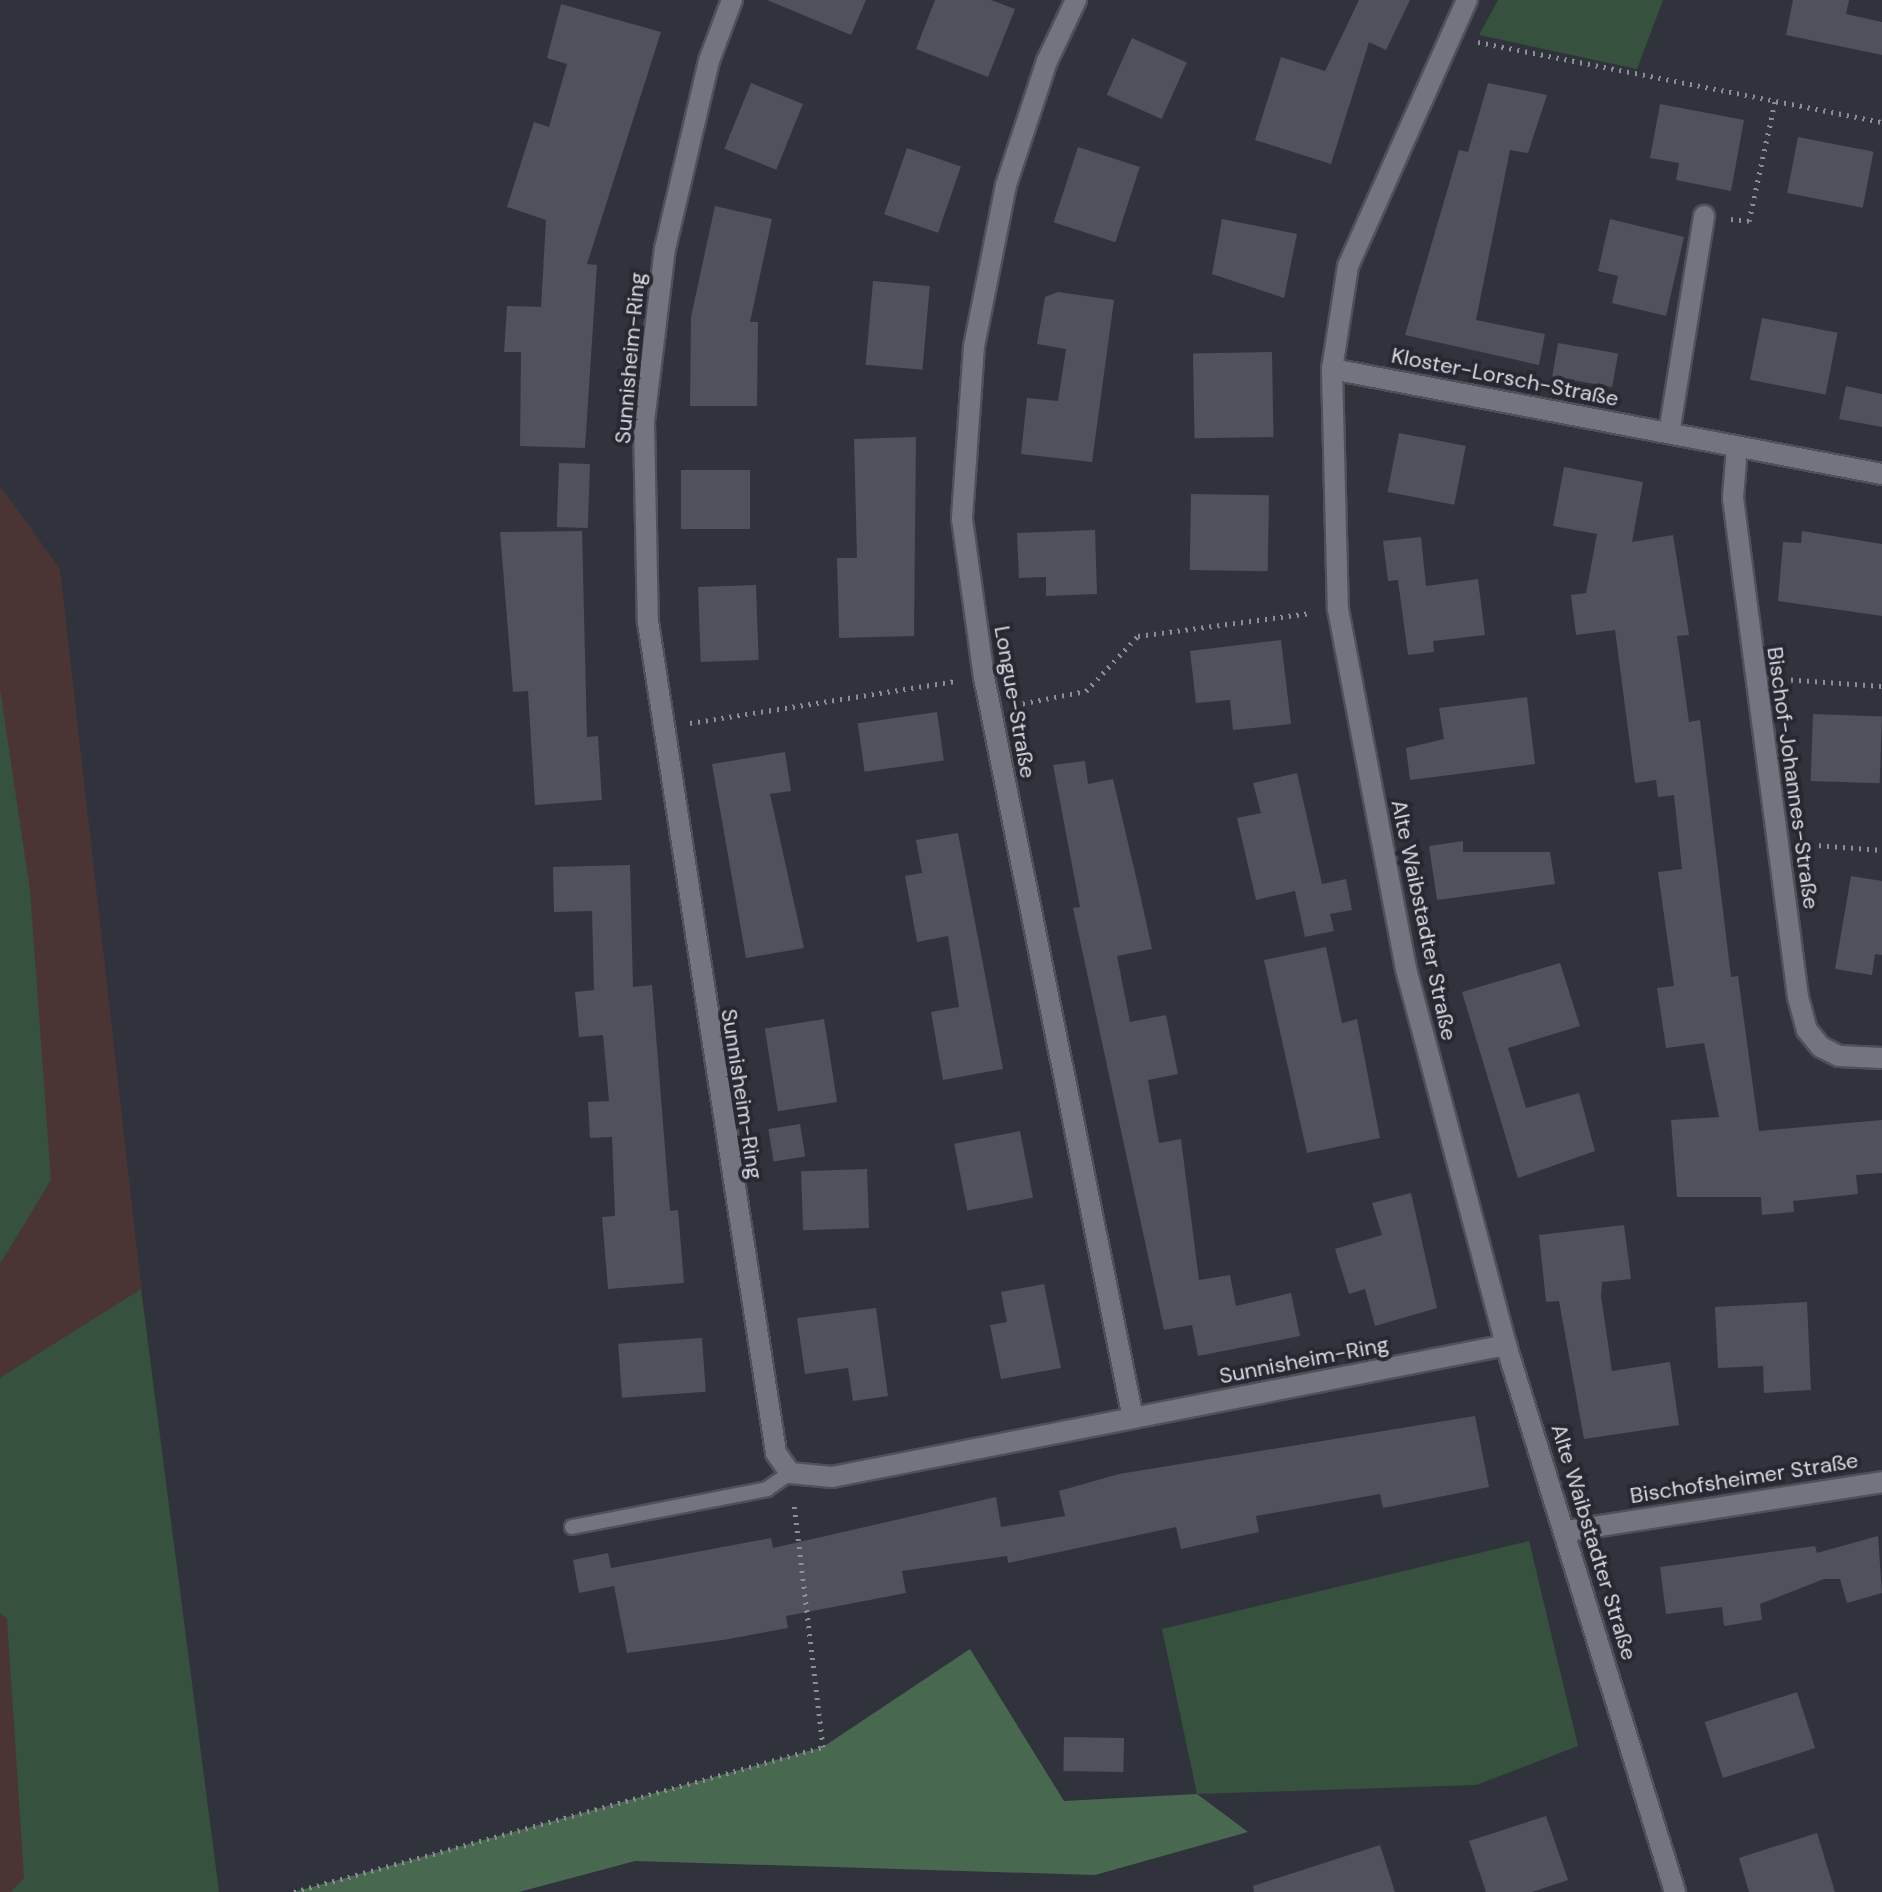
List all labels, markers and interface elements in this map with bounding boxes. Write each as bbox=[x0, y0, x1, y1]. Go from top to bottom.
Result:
street label: Sunnisheim-Ring bbox=[609, 271, 651, 445]
street label: Kloster-Lorsch-Straße bbox=[1389, 342, 1621, 412]
street label: Longue-Straße bbox=[989, 624, 1041, 780]
street label: Bischof-Johannes-Straße bbox=[1761, 645, 1825, 911]
street label: Alte Waibstadter Straße bbox=[1386, 797, 1462, 1043]
street label: Sunnisheim-Ring bbox=[715, 1007, 769, 1181]
street label: Sunnisheim-Ring bbox=[1217, 1331, 1391, 1389]
street label: Alte Waibstadter Straße bbox=[1546, 1421, 1642, 1663]
street label: Bischofsheimer Straße bbox=[1628, 1447, 1860, 1509]

